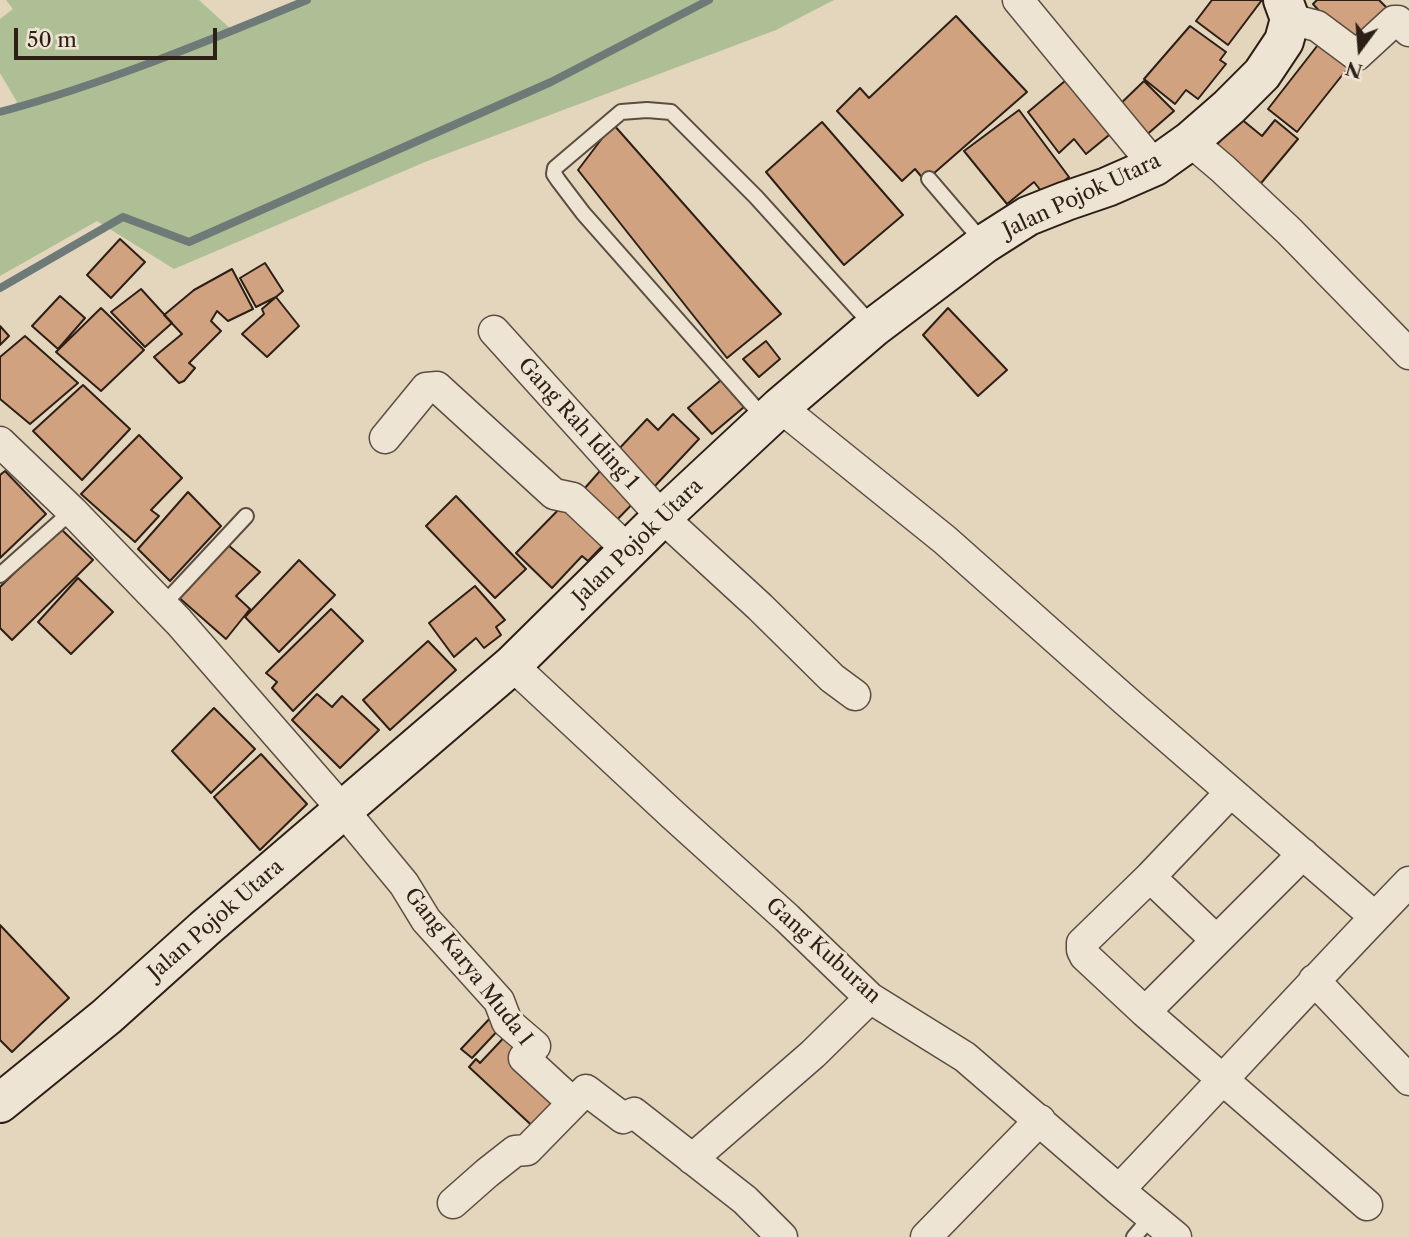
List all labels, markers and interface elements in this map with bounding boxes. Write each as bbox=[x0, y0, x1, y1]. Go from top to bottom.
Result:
scale bar bbox=[18, 14, 220, 58]
north arrow bbox=[1325, 14, 1395, 84]
text: 50 m bbox=[27, 27, 77, 52]
text: N bbox=[1343, 56, 1365, 83]
street label: Jalan Pojok Utara bbox=[999, 148, 1165, 244]
street label: Gang Rah Iding 1 bbox=[512, 353, 644, 495]
street label: Jalan Pojok Utara bbox=[568, 474, 708, 610]
street label: Jalan Pojok Utara bbox=[143, 854, 289, 986]
street label: Gang Karya Muda I bbox=[399, 883, 537, 1051]
street label: Gang Kuburan bbox=[760, 893, 886, 1009]

